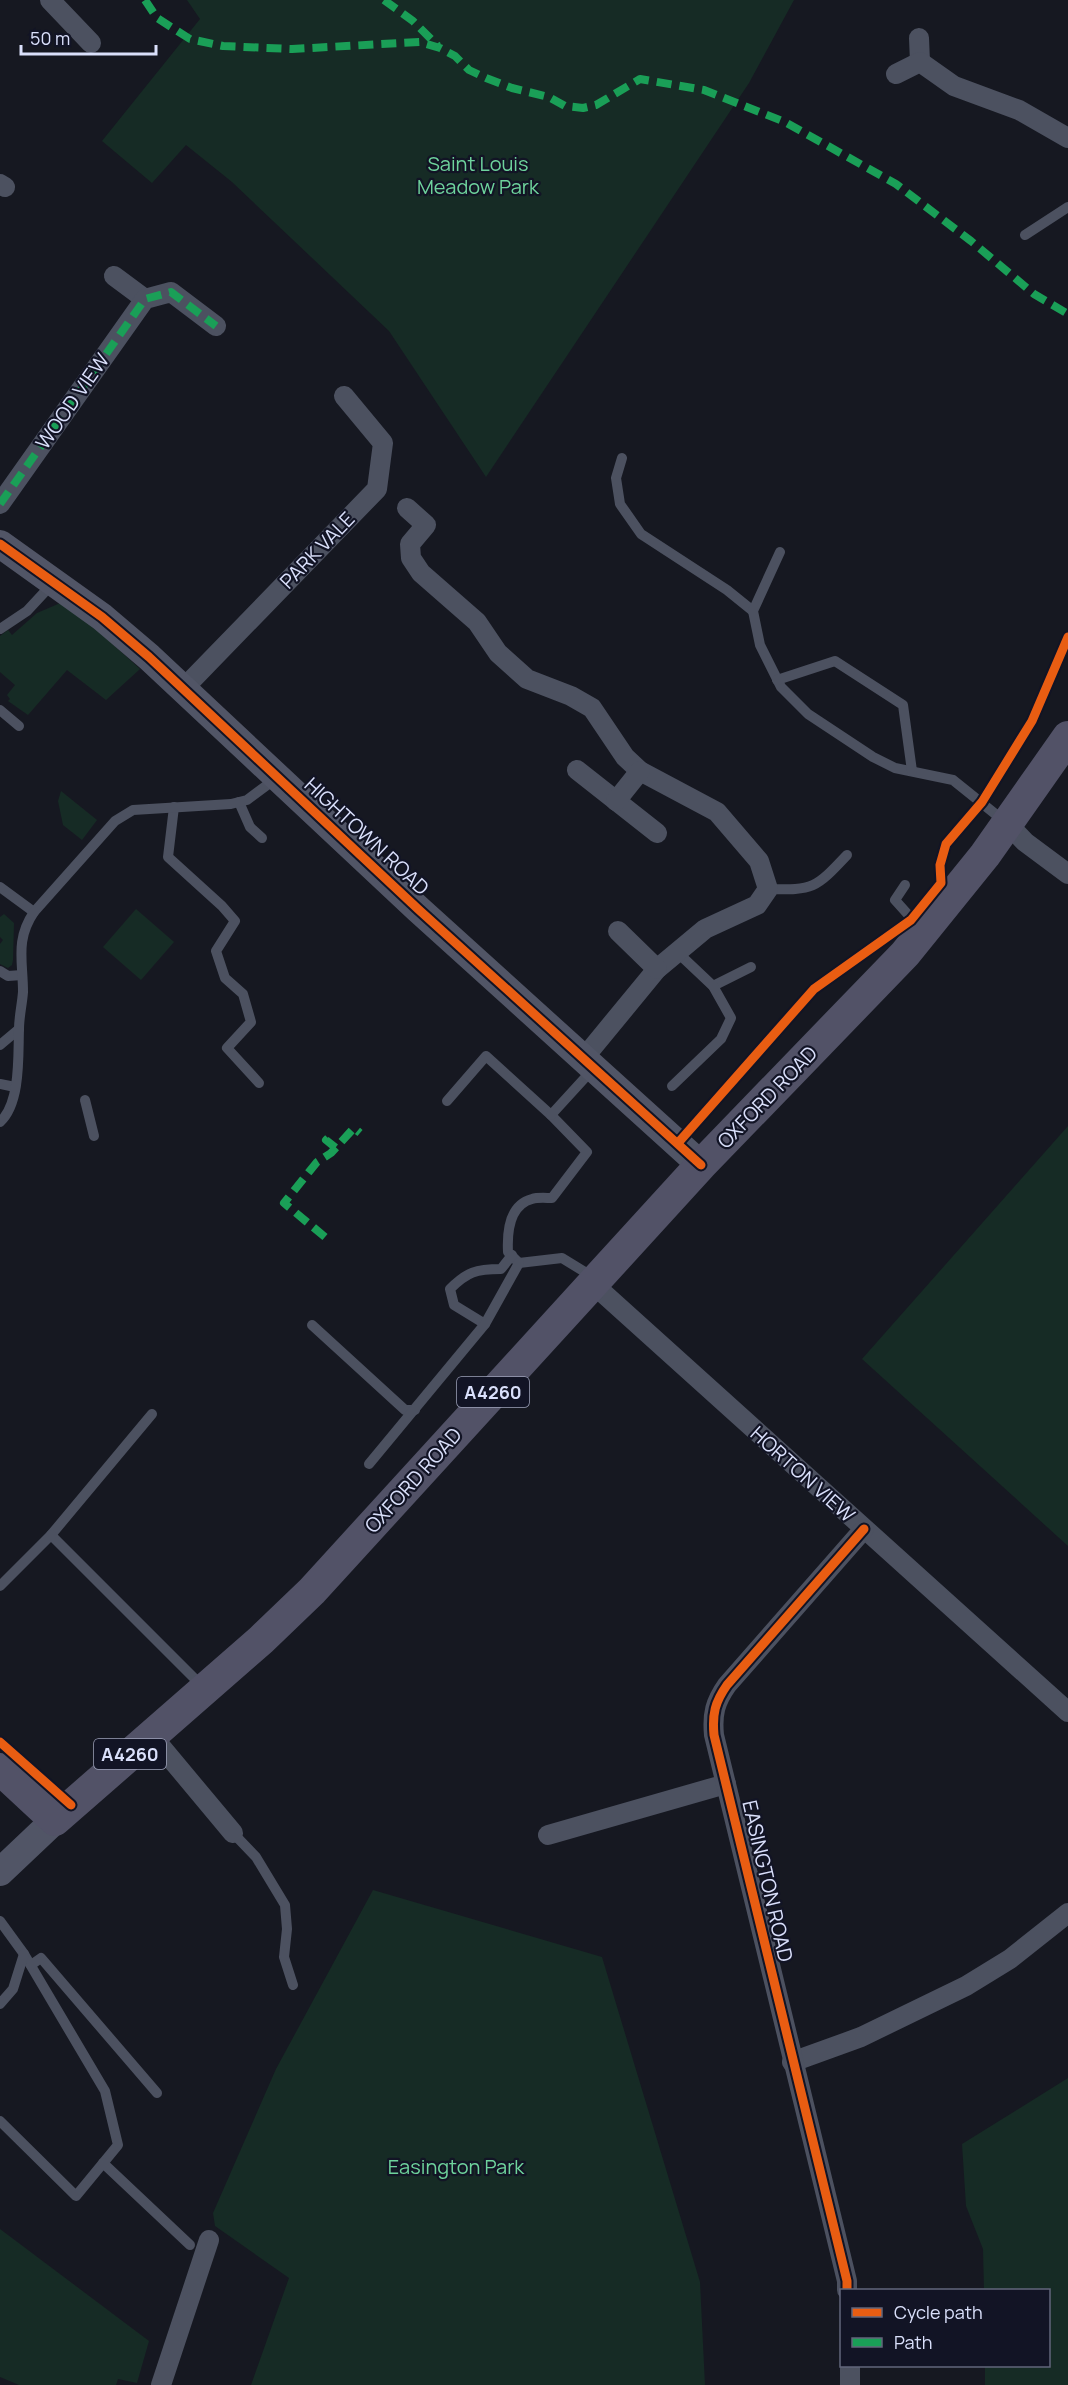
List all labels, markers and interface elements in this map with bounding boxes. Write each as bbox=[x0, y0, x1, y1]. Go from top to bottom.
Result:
scale bar bbox=[21, 18, 156, 56]
text: 50 m bbox=[30, 26, 70, 50]
park label: Saint Louis Meadow Park bbox=[417, 150, 540, 200]
street label: WOOD VIEW bbox=[29, 347, 115, 454]
street label: PARK VALE bbox=[274, 506, 360, 594]
street label: HIGHTOWN ROAD bbox=[299, 771, 435, 901]
street label: OXFORD ROAD bbox=[711, 1040, 823, 1154]
road number: A4260 bbox=[457, 1377, 529, 1407]
street label: HORTON VIEW bbox=[745, 1420, 861, 1528]
street label: OXFORD ROAD bbox=[358, 1422, 468, 1538]
road number: A4260 bbox=[94, 1739, 166, 1769]
street label: EASINGTON ROAD bbox=[736, 1798, 800, 1964]
park label: Easington Park bbox=[388, 2153, 525, 2180]
legend bbox=[840, 2289, 1050, 2367]
text: Cycle path bbox=[894, 2300, 983, 2324]
text: Path bbox=[894, 2330, 932, 2354]

